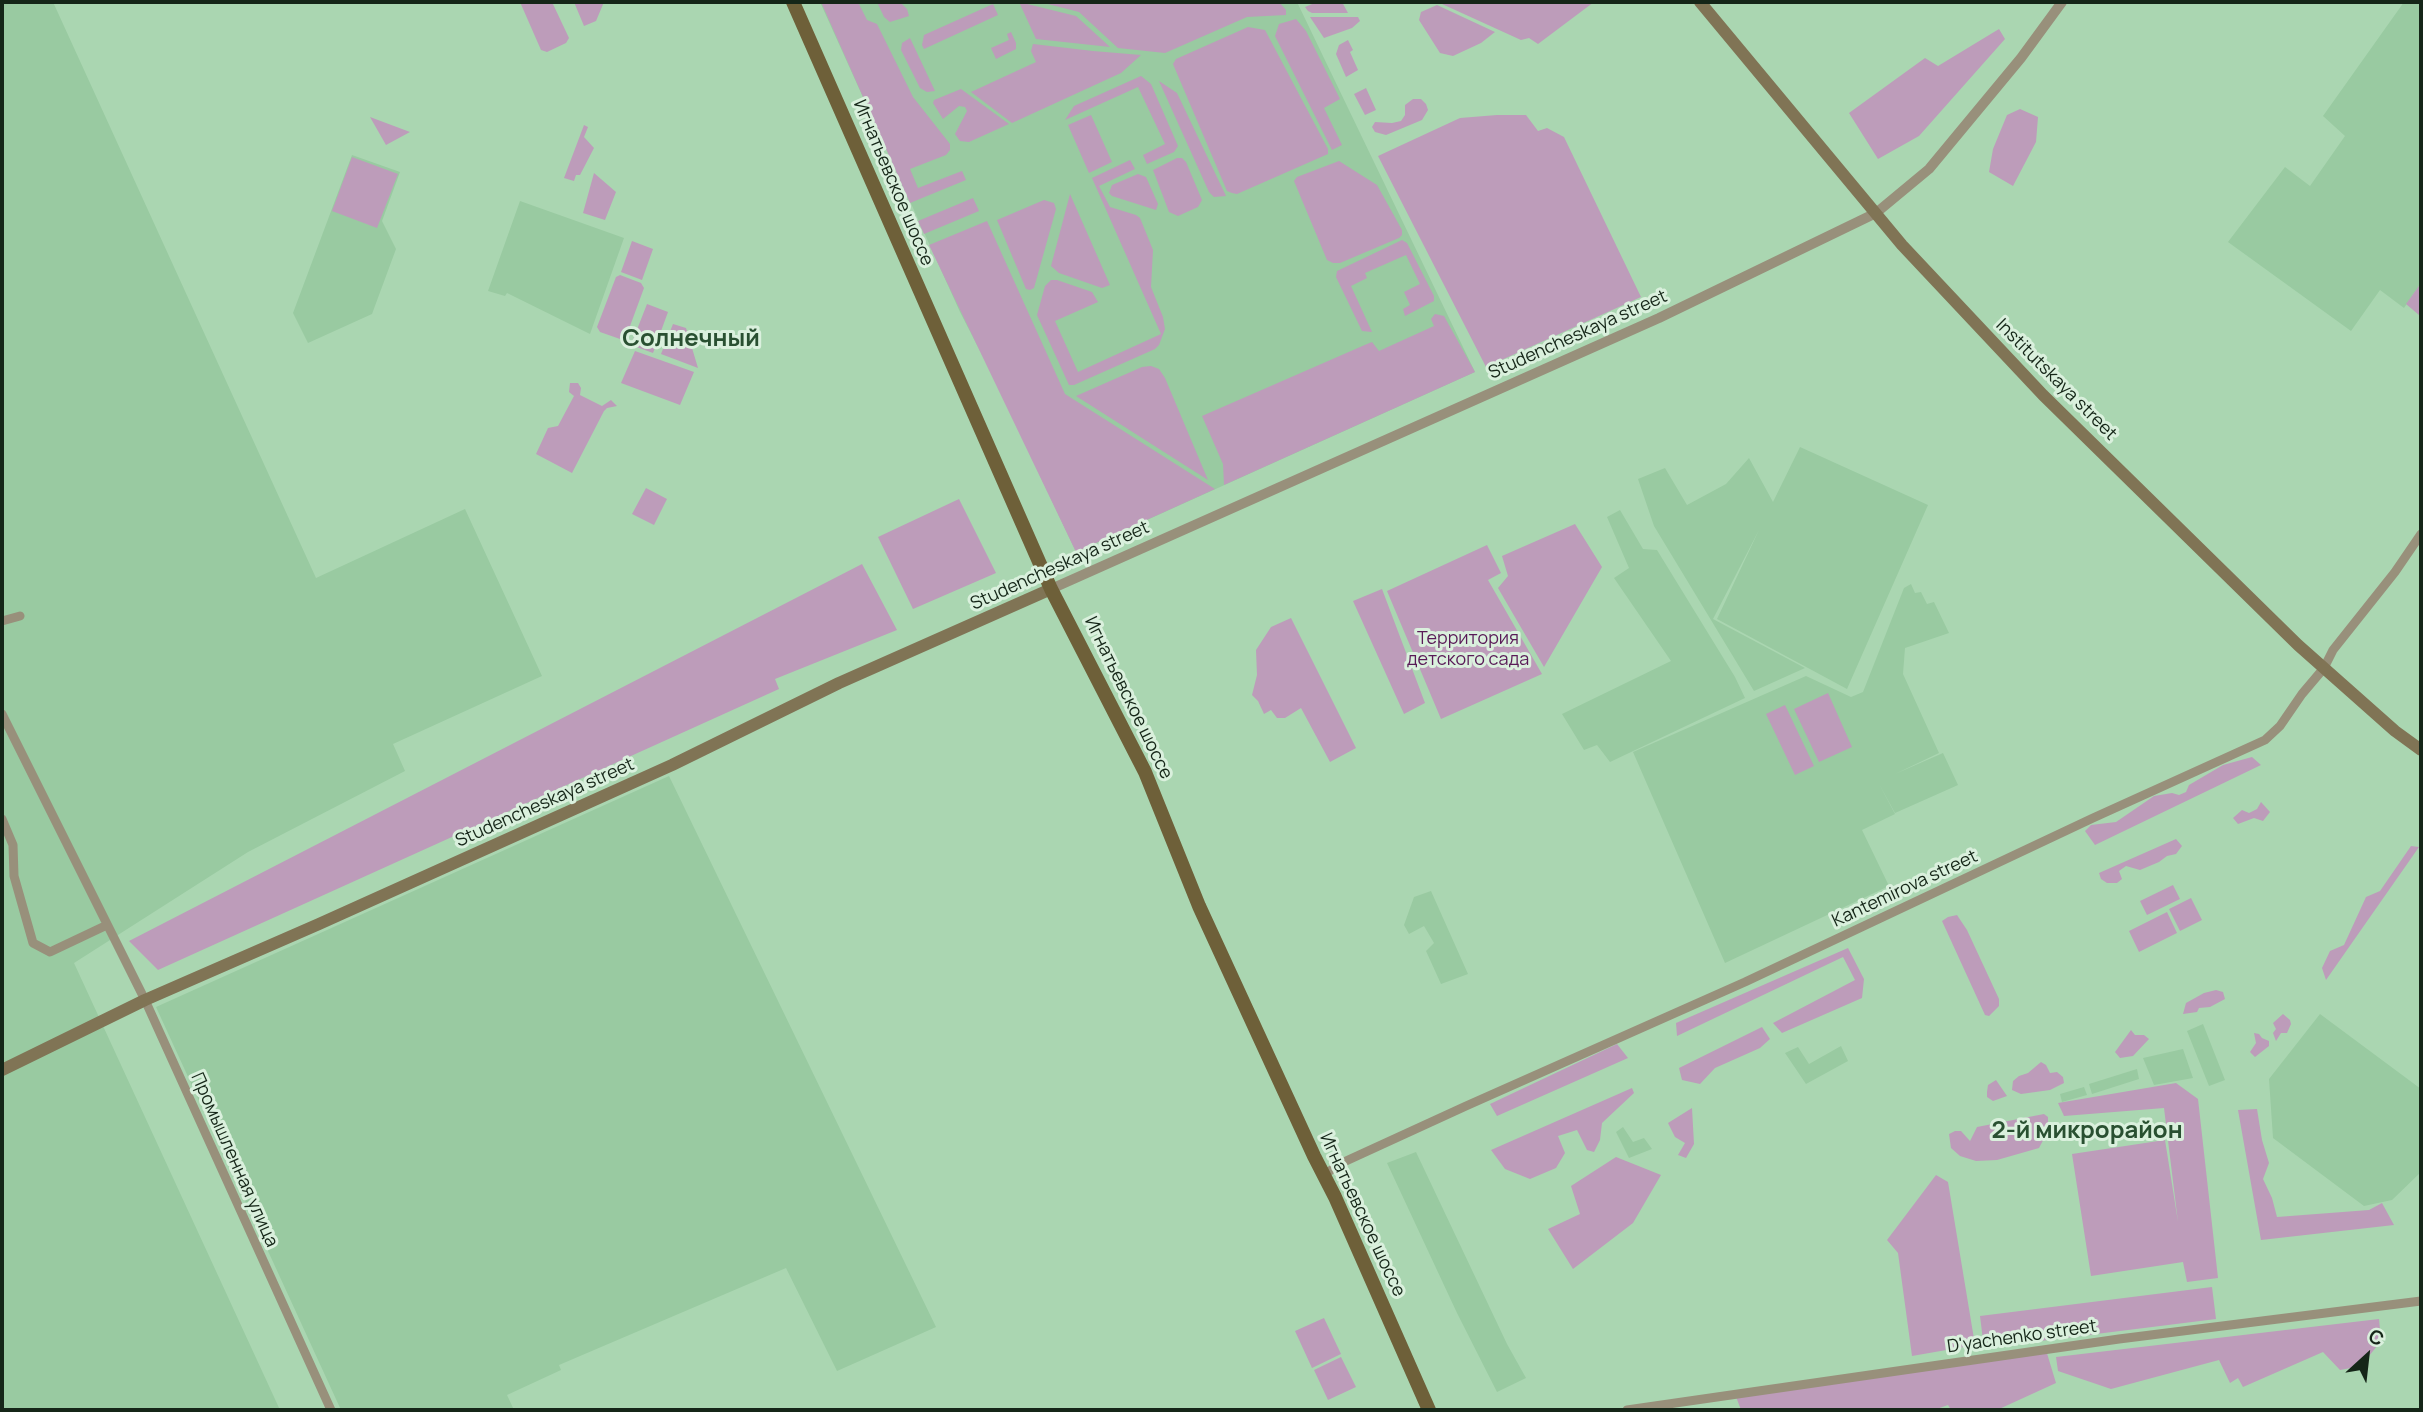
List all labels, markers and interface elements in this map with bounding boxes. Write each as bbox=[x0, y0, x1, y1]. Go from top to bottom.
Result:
street label: Игнатьевское шоссе bbox=[848, 97, 938, 269]
street label: Studencheskaya street bbox=[1485, 286, 1671, 384]
street label: Institutskaya street bbox=[1991, 315, 2121, 445]
district label: Солнечный bbox=[622, 325, 760, 353]
street label: Studencheskaya street bbox=[967, 517, 1153, 615]
street label: Игнатьевское шоссе bbox=[1079, 613, 1177, 783]
park label: Территория детского сада bbox=[1407, 628, 1529, 670]
street label: Studencheskaya street bbox=[452, 754, 638, 852]
street label: Kantemirova street bbox=[1829, 846, 1981, 932]
street label: Промышленная улица bbox=[186, 1070, 282, 1250]
district label: 2-й микрорайон bbox=[1991, 1117, 2183, 1145]
street label: Игнатьевское шоссе bbox=[1315, 1130, 1409, 1300]
street label: D'yachenko street bbox=[1946, 1316, 2098, 1358]
north arrow bbox=[2332, 1321, 2402, 1391]
text: С bbox=[2364, 1323, 2389, 1352]

